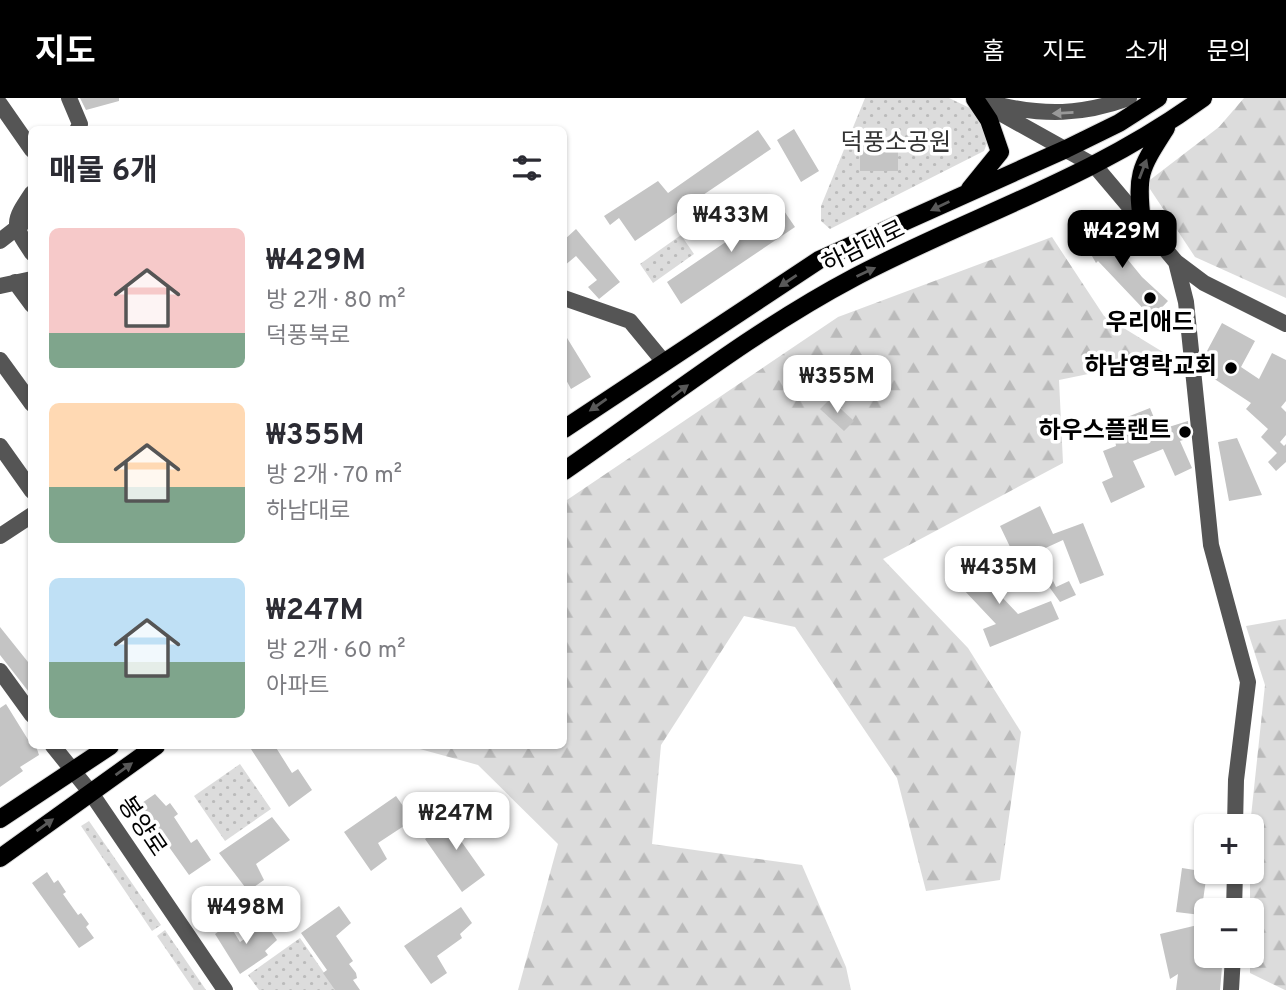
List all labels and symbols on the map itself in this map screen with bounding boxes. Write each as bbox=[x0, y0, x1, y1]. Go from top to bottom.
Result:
one-way arrow bbox=[1052, 108, 1074, 119]
park label: 덕풍소공원 bbox=[841, 129, 951, 159]
one-way arrow bbox=[1137, 158, 1148, 179]
pin: ₩433M bbox=[682, 194, 780, 254]
one-way arrow bbox=[930, 201, 950, 212]
pin: ₩429M bbox=[1073, 211, 1171, 270]
street label: 하남대로 bbox=[818, 215, 910, 281]
one-way arrow bbox=[856, 266, 877, 277]
one-way arrow bbox=[779, 274, 797, 288]
marker: 우리애드 bbox=[1142, 290, 1158, 306]
place label: 우리애드 bbox=[1106, 309, 1194, 339]
place label: 하남영락교회 bbox=[1085, 353, 1217, 383]
pin: ₩355M bbox=[788, 356, 886, 415]
marker: 하남영락교회 bbox=[1223, 360, 1239, 376]
one-way arrow bbox=[671, 384, 689, 398]
one-way arrow bbox=[589, 398, 607, 412]
place label: 하우스플랜트 bbox=[1039, 417, 1171, 447]
marker: 하우스플랜트 bbox=[1177, 424, 1193, 440]
pin: ₩435M bbox=[950, 546, 1048, 606]
one-way arrow bbox=[114, 762, 133, 776]
street label: 봉양로 bbox=[110, 791, 172, 863]
pin: ₩247M bbox=[407, 792, 505, 852]
one-way arrow bbox=[36, 819, 54, 833]
pin: ₩498M bbox=[197, 886, 295, 946]

